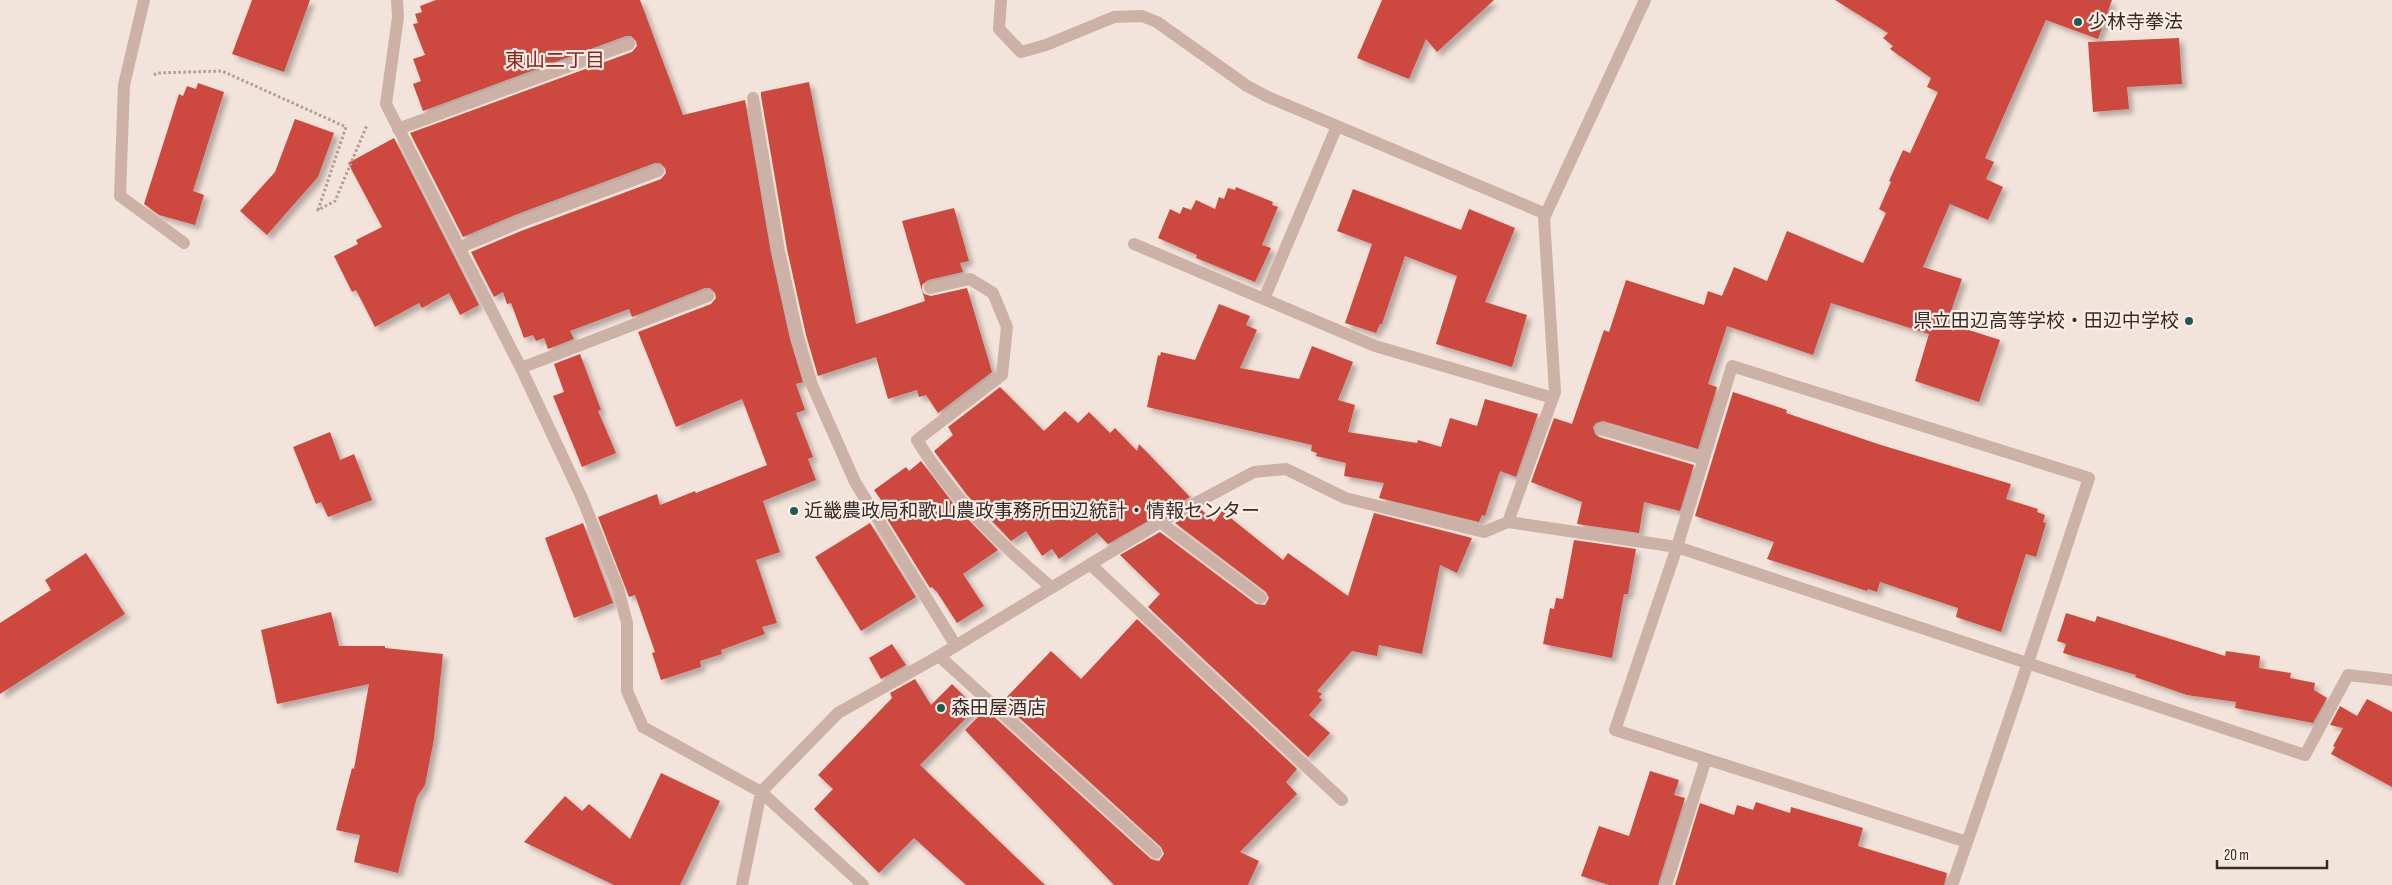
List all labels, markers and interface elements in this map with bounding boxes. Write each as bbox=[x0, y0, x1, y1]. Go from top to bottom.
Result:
place label: 少林寺拳法 bbox=[2088, 11, 2183, 34]
marker: 少林寺拳法 bbox=[2072, 16, 2084, 28]
district label: 東山二丁目 bbox=[505, 49, 605, 73]
place label: 県立田辺高等学校・田辺中学校 bbox=[1913, 310, 2179, 333]
marker: 県立田辺高等学校・田辺中学校 bbox=[2183, 315, 2195, 327]
place label: 近畿農政局和歌山農政事務所田辺統計・情報センター bbox=[804, 500, 1260, 523]
marker: 近畿農政局和歌山農政事務所田辺統計・情報センター bbox=[788, 505, 800, 517]
place label: 森田屋酒店 bbox=[951, 697, 1046, 720]
marker: 森田屋酒店 bbox=[935, 702, 947, 714]
scale bar bbox=[2217, 838, 2327, 870]
text: 20 m bbox=[2224, 846, 2249, 865]

